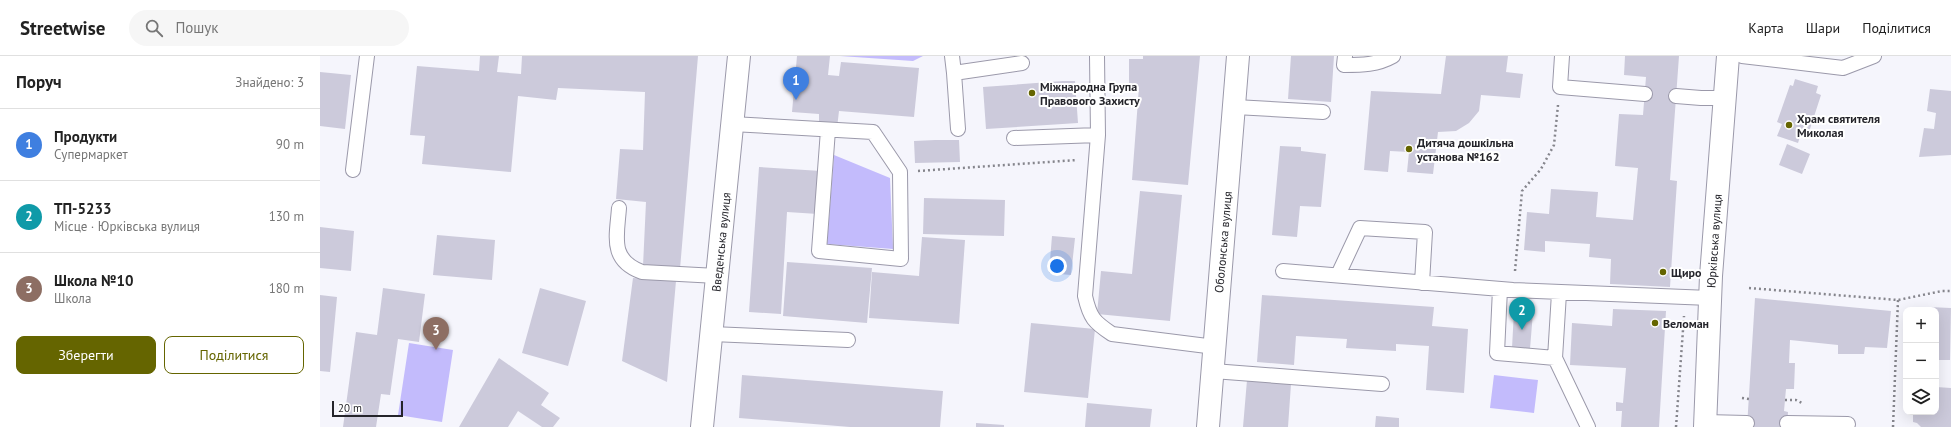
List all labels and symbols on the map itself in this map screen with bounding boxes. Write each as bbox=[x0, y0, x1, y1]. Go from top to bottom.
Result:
pin: 1 bbox=[783, 67, 809, 100]
place label: Міжнародна Група Правового Захисту bbox=[1040, 79, 1140, 108]
marker: Міжнародна Група Правового Захисту bbox=[1027, 88, 1037, 98]
place label: Храм святителя Миколая bbox=[1797, 111, 1880, 140]
marker: Храм святителя Миколая bbox=[1784, 120, 1794, 130]
place label: Дитяча дошкільна установа №162 bbox=[1416, 135, 1514, 164]
marker: Дитяча дошкільна установа №162 bbox=[1404, 144, 1414, 154]
street label: Оболонська вулиця bbox=[1211, 190, 1235, 294]
street label: Введенська вулиця bbox=[708, 191, 734, 293]
street label: Юрківська вулиця bbox=[1703, 193, 1725, 289]
your location bbox=[1047, 256, 1067, 276]
place label: Щиро bbox=[1671, 265, 1702, 280]
marker: Щиро bbox=[1658, 267, 1668, 277]
pin: 2 bbox=[1509, 297, 1535, 330]
place label: Веломан bbox=[1663, 316, 1709, 331]
pin: 3 bbox=[423, 317, 449, 350]
marker: Веломан bbox=[1650, 318, 1660, 328]
scale bar bbox=[332, 399, 403, 418]

